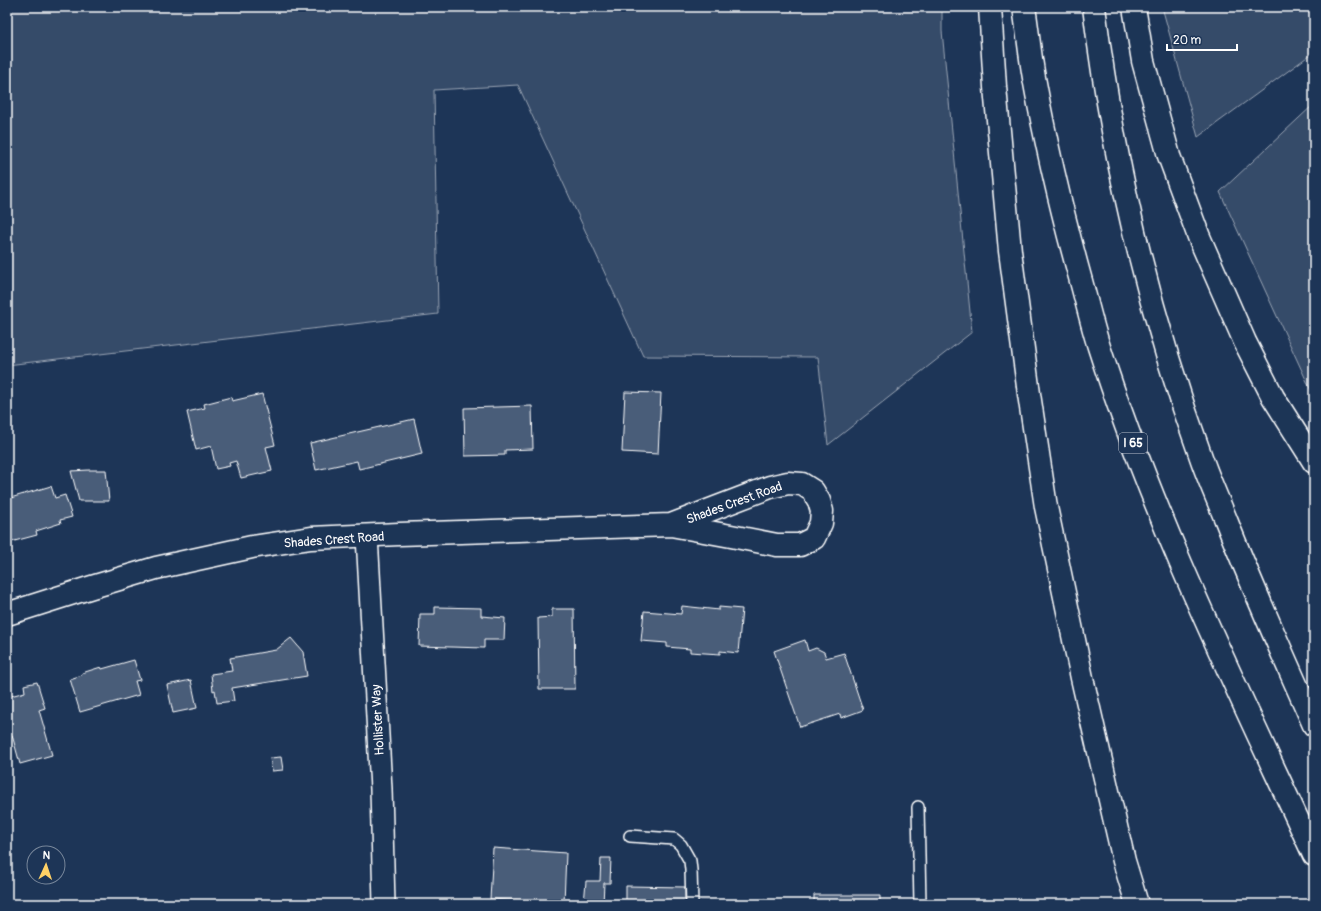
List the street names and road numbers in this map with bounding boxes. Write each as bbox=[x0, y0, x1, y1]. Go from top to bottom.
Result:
road number: I 65 bbox=[1119, 433, 1147, 453]
street label: Shades Crest Road bbox=[684, 478, 784, 528]
street label: Shades Crest Road bbox=[283, 528, 385, 551]
street label: Hollister Way bbox=[368, 683, 388, 756]

